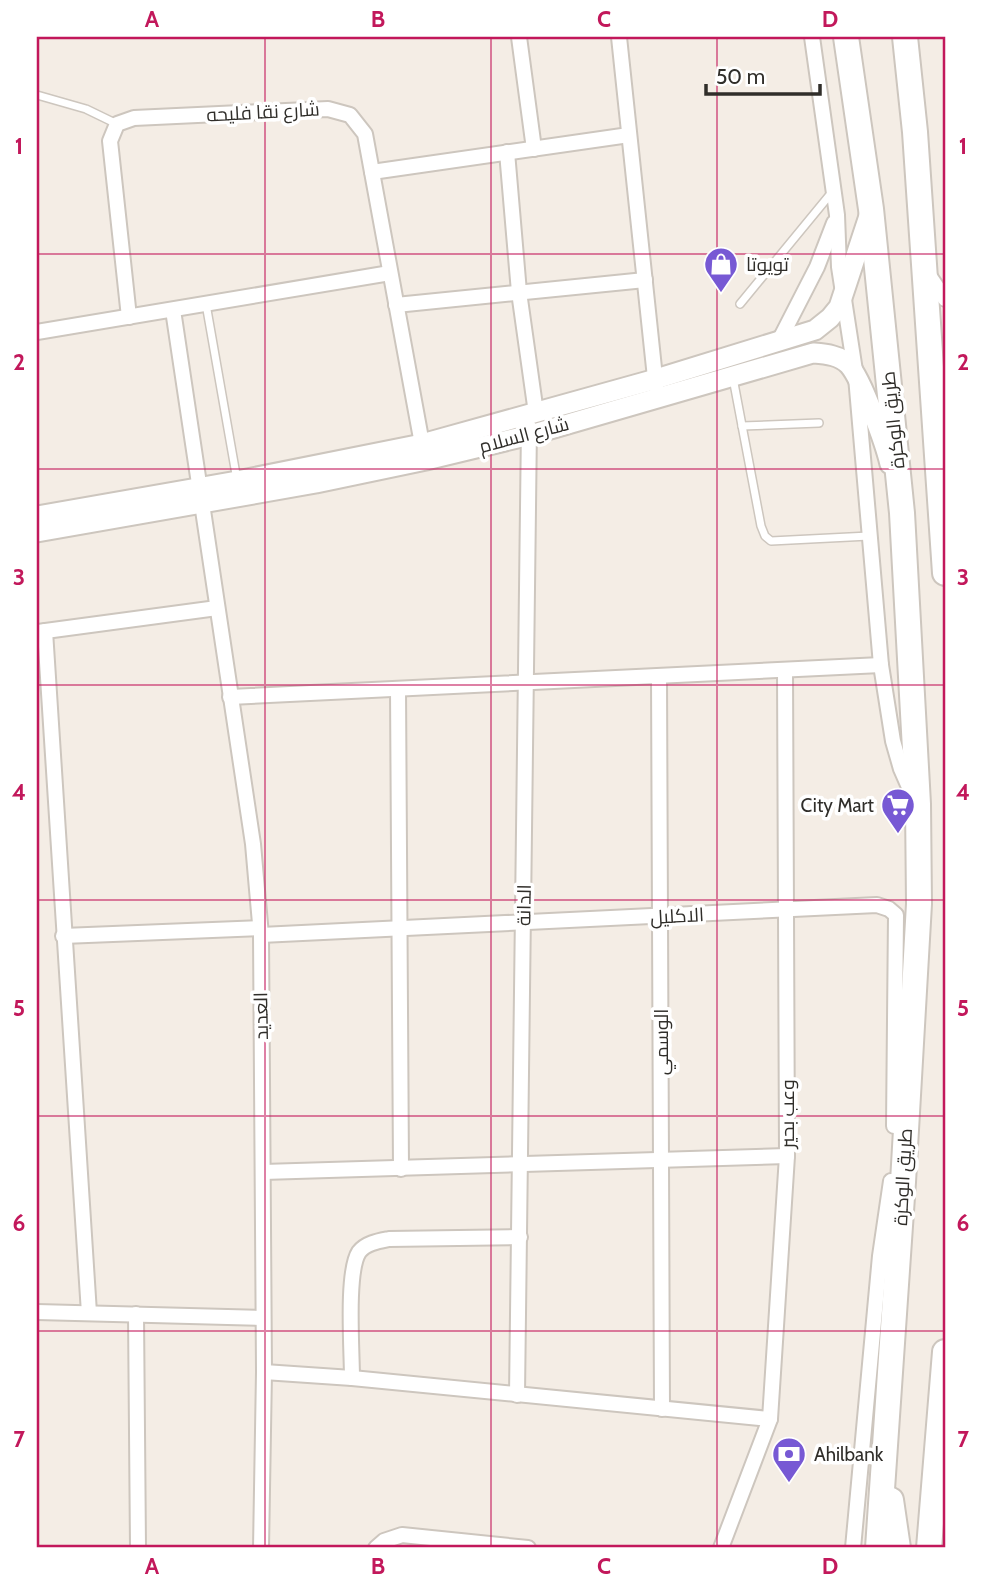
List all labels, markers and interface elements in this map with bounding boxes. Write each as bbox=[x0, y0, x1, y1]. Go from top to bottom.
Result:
text: A bbox=[145, 5, 160, 33]
text: B bbox=[371, 5, 385, 33]
text: C bbox=[597, 5, 611, 33]
text: D bbox=[822, 5, 838, 33]
scale bar bbox=[706, 52, 819, 96]
text: 50 m bbox=[716, 64, 765, 89]
street label: شارع نقا فليحه bbox=[206, 98, 320, 128]
text: 1 bbox=[15, 132, 23, 160]
text: 1 bbox=[959, 132, 967, 160]
shop icon: تويوتا bbox=[702, 245, 740, 294]
place label: تويوتا bbox=[746, 253, 789, 276]
text: 2 bbox=[13, 348, 25, 376]
text: 2 bbox=[957, 348, 969, 376]
street label: طريق الوكرة bbox=[876, 370, 911, 470]
street label: شارع السلام bbox=[476, 412, 572, 460]
text: 3 bbox=[13, 563, 25, 591]
text: 3 bbox=[957, 563, 969, 591]
text: 4 bbox=[12, 778, 26, 806]
text: 4 bbox=[956, 778, 970, 806]
supermarket icon: City Mart bbox=[879, 786, 917, 835]
place label: City Mart bbox=[801, 794, 875, 817]
street label: الدانة bbox=[512, 884, 536, 926]
street label: الاكليل bbox=[649, 903, 705, 929]
street label: العديد bbox=[249, 992, 273, 1040]
text: 5 bbox=[13, 994, 25, 1022]
text: 5 bbox=[957, 994, 969, 1022]
street label: الوسمي bbox=[650, 1009, 676, 1075]
street label: وعب بحير bbox=[776, 1079, 799, 1150]
street label: طريق الوكرة bbox=[889, 1128, 918, 1226]
text: 6 bbox=[13, 1209, 25, 1237]
text: 6 bbox=[957, 1209, 969, 1237]
text: 7 bbox=[13, 1425, 25, 1453]
text: 7 bbox=[957, 1425, 969, 1453]
bank icon: Ahilbank bbox=[770, 1435, 808, 1484]
place label: Ahilbank bbox=[814, 1443, 884, 1466]
text: A bbox=[145, 1552, 160, 1580]
text: B bbox=[371, 1552, 385, 1580]
text: C bbox=[597, 1552, 611, 1580]
text: D bbox=[822, 1552, 838, 1580]

